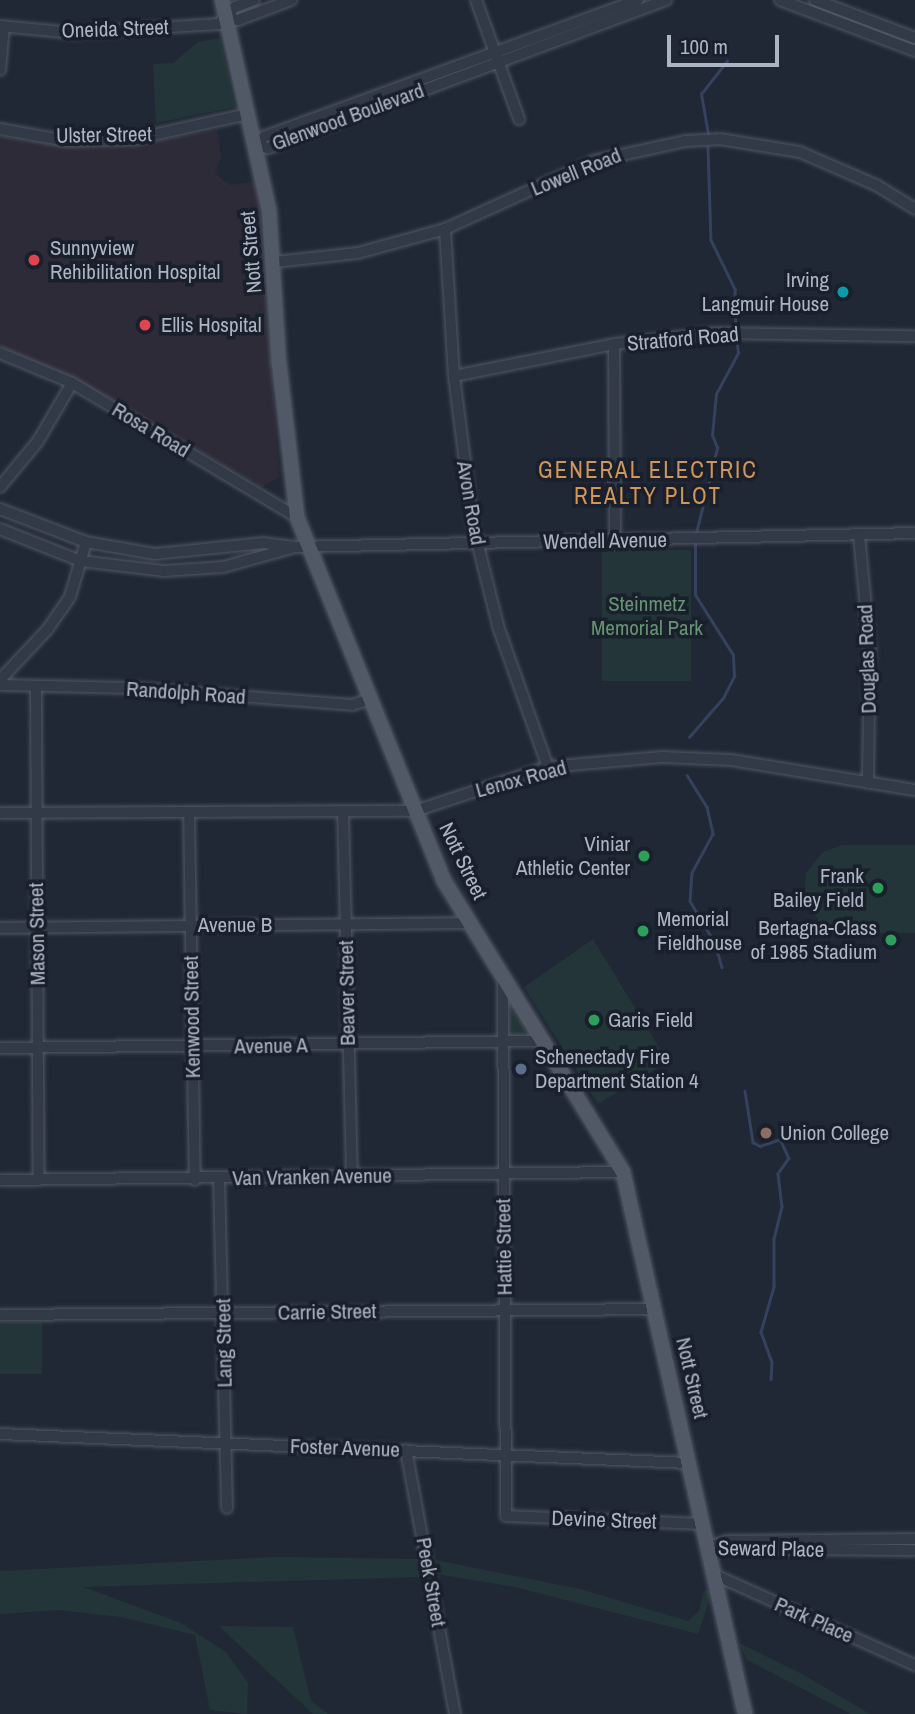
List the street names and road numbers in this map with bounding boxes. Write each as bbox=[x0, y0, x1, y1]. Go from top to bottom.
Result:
street label: Oneida Street bbox=[61, 15, 169, 43]
street label: Glenwood Boulevard bbox=[269, 78, 427, 156]
street label: Ulster Street bbox=[56, 122, 152, 148]
street label: Lowell Road bbox=[527, 143, 625, 201]
street label: Nott Street bbox=[235, 210, 267, 294]
street label: Stratford Road bbox=[626, 322, 740, 356]
street label: Rosa Road bbox=[108, 397, 194, 463]
street label: Avon Road bbox=[451, 459, 491, 547]
street label: Wendell Avenue bbox=[542, 527, 668, 555]
street label: Douglas Road bbox=[853, 604, 881, 714]
street label: Randolph Road bbox=[125, 676, 247, 710]
street label: Lenox Road bbox=[473, 755, 569, 803]
street label: Nott Street bbox=[434, 818, 492, 904]
street label: Mason Street bbox=[24, 883, 50, 985]
street label: Avenue B bbox=[198, 912, 272, 938]
street label: Beaver Street bbox=[333, 940, 361, 1046]
street label: Kenwood Street bbox=[178, 956, 206, 1078]
street label: Avenue A bbox=[234, 1033, 308, 1059]
street label: Van Vranken Avenue bbox=[232, 1163, 392, 1191]
street label: Hattie Street bbox=[491, 1198, 517, 1296]
street label: Lang Street bbox=[211, 1298, 237, 1388]
street label: Carrie Street bbox=[278, 1299, 376, 1325]
street label: Nott Street bbox=[670, 1335, 714, 1421]
street label: Foster Avenue bbox=[289, 1433, 401, 1463]
street label: Devine Street bbox=[551, 1506, 657, 1534]
street label: Seward Place bbox=[718, 1535, 824, 1563]
street label: Peek Street bbox=[411, 1536, 451, 1628]
street label: Park Place bbox=[771, 1592, 857, 1648]

